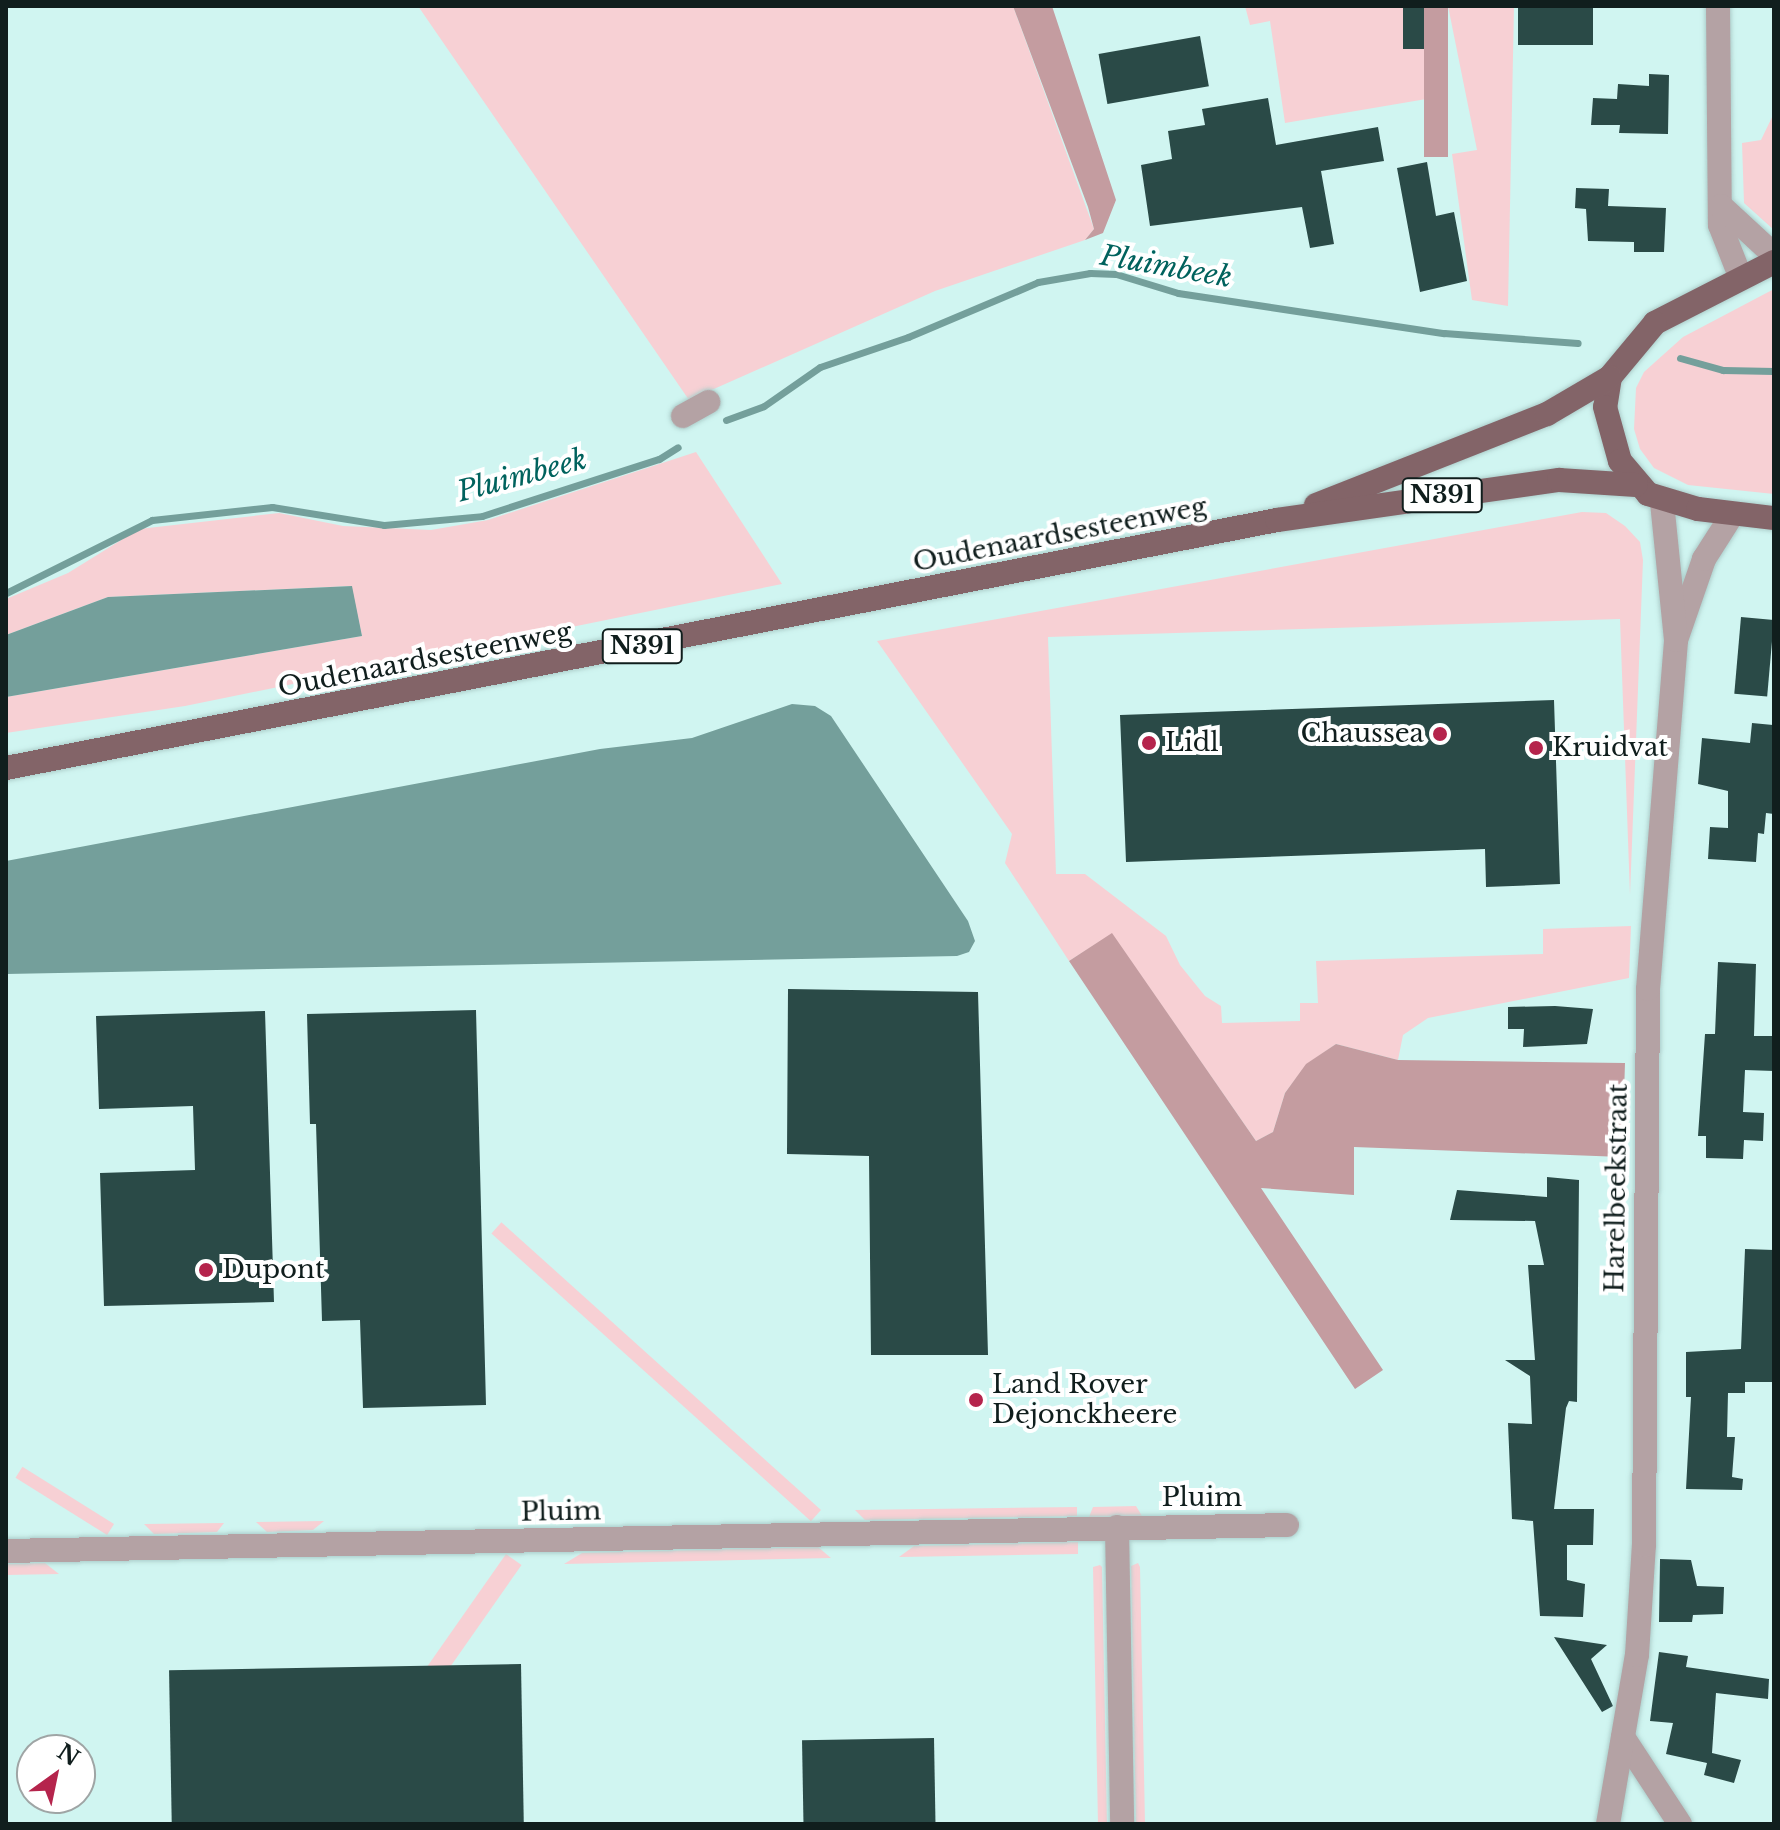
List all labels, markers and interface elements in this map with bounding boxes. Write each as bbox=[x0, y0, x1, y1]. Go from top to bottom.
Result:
water label: Pluimbeek bbox=[1098, 239, 1234, 295]
water label: Pluimbeek bbox=[454, 443, 590, 509]
road number: N391 bbox=[1400, 475, 1484, 515]
street label: Oudenaardsesteenweg bbox=[910, 491, 1210, 579]
street label: Oudenaardsesteenweg bbox=[275, 616, 575, 704]
road number: N391 bbox=[600, 626, 684, 666]
place label: Chaussea bbox=[1301, 718, 1424, 750]
marker: Chaussea bbox=[1431, 725, 1449, 743]
place label: Lidl bbox=[1165, 727, 1219, 759]
place label: Kruidvat bbox=[1552, 732, 1668, 764]
marker: Lidl bbox=[1140, 734, 1158, 752]
marker: Kruidvat bbox=[1527, 739, 1545, 757]
street label: Harelbeekstraat bbox=[1600, 1083, 1634, 1293]
place label: Dupont bbox=[222, 1254, 325, 1286]
marker: Dupont bbox=[197, 1261, 215, 1279]
place label: Land Rover Dejonckheere bbox=[992, 1369, 1177, 1430]
marker: Land Rover Dejonckheere bbox=[967, 1391, 985, 1409]
street label: Pluim bbox=[1162, 1482, 1242, 1514]
street label: Pluim bbox=[520, 1496, 602, 1528]
north arrow bbox=[16, 1734, 96, 1814]
text: N bbox=[52, 1738, 84, 1772]

